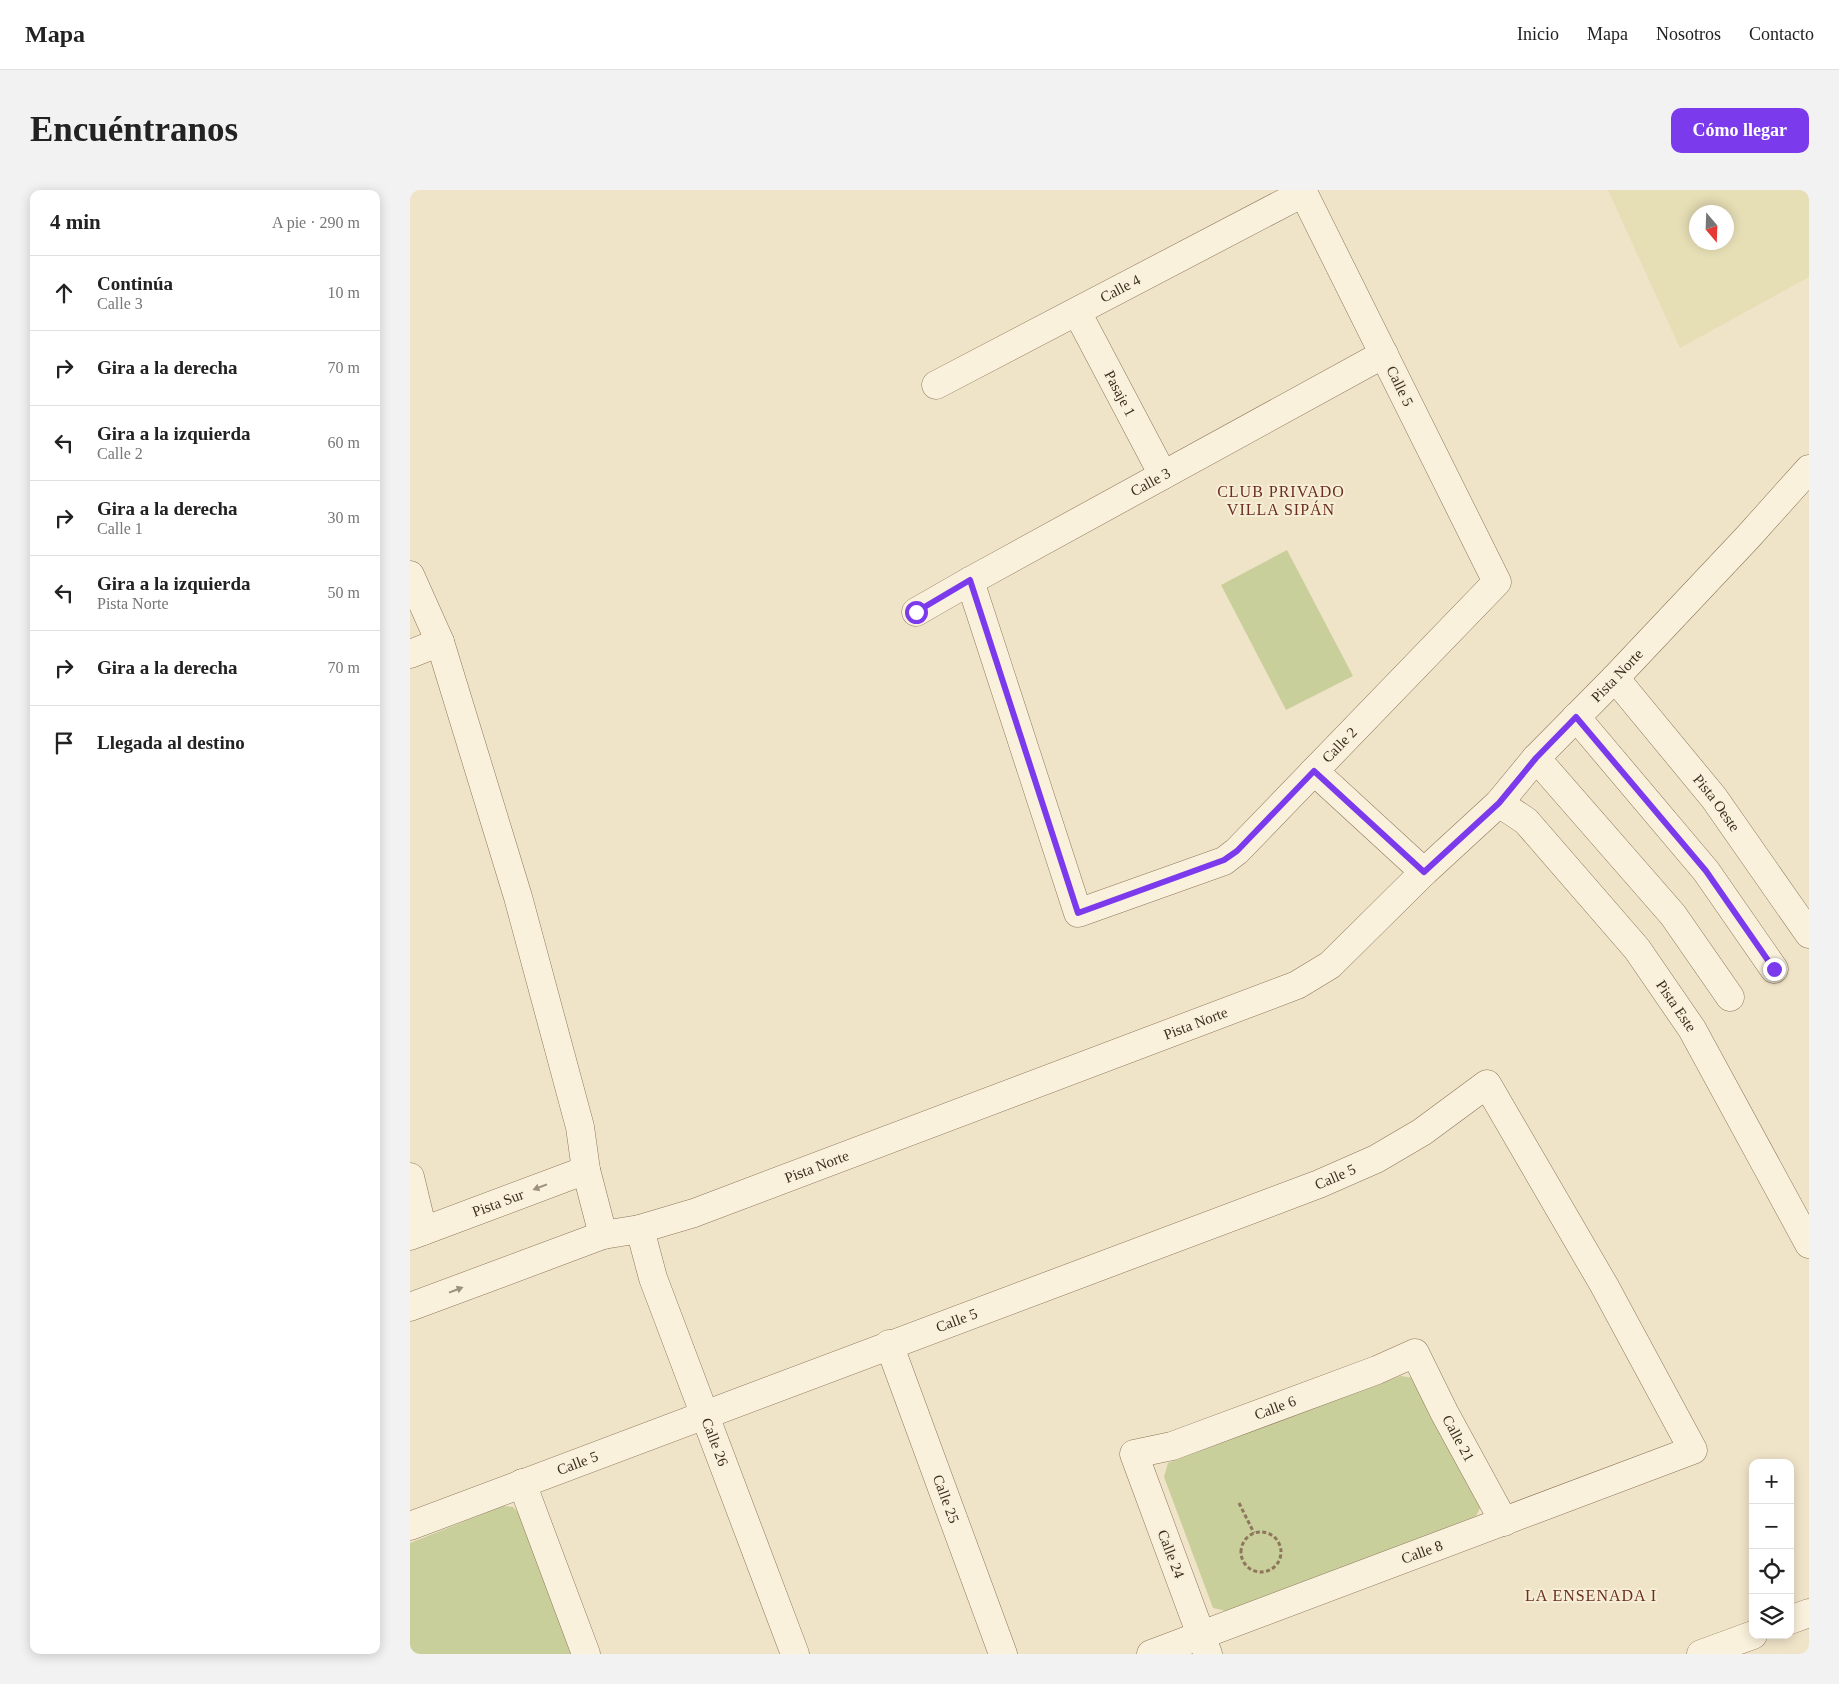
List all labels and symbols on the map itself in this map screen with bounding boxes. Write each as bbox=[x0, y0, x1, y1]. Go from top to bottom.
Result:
north arrow bbox=[1689, 205, 1734, 250]
street label: Calle 4 bbox=[1098, 271, 1143, 306]
street label: Calle 5 bbox=[1383, 363, 1417, 409]
street label: Pasaje 1 bbox=[1101, 368, 1139, 419]
street label: Calle 3 bbox=[1128, 465, 1173, 499]
district label: CLUB PRIVADO VILLA SIPÁN bbox=[1217, 483, 1345, 518]
route start bbox=[905, 601, 928, 624]
street label: Pista Norte bbox=[1588, 646, 1646, 705]
street label: Calle 2 bbox=[1319, 724, 1360, 766]
street label: Pista Oeste bbox=[1690, 771, 1743, 835]
route end bbox=[1763, 958, 1786, 981]
street label: Pista Este bbox=[1653, 977, 1700, 1035]
street label: Pista Norte bbox=[1161, 1004, 1230, 1043]
street label: Pista Norte bbox=[782, 1147, 851, 1186]
street label: Calle 5 bbox=[1312, 1161, 1358, 1193]
one-way arrow bbox=[532, 1183, 547, 1191]
street label: Pista Sur bbox=[470, 1186, 526, 1220]
one-way arrow bbox=[448, 1286, 463, 1293]
street label: Calle 5 bbox=[934, 1305, 980, 1335]
street label: Calle 6 bbox=[1252, 1393, 1298, 1423]
street label: Calle 21 bbox=[1439, 1412, 1477, 1464]
street label: Calle 26 bbox=[699, 1416, 732, 1469]
street label: Calle 5 bbox=[555, 1448, 600, 1478]
street label: Calle 25 bbox=[930, 1472, 962, 1525]
street label: Calle 24 bbox=[1154, 1528, 1188, 1581]
street label: Calle 8 bbox=[1399, 1537, 1445, 1567]
district label: LA ENSENADA I bbox=[1525, 1587, 1657, 1604]

